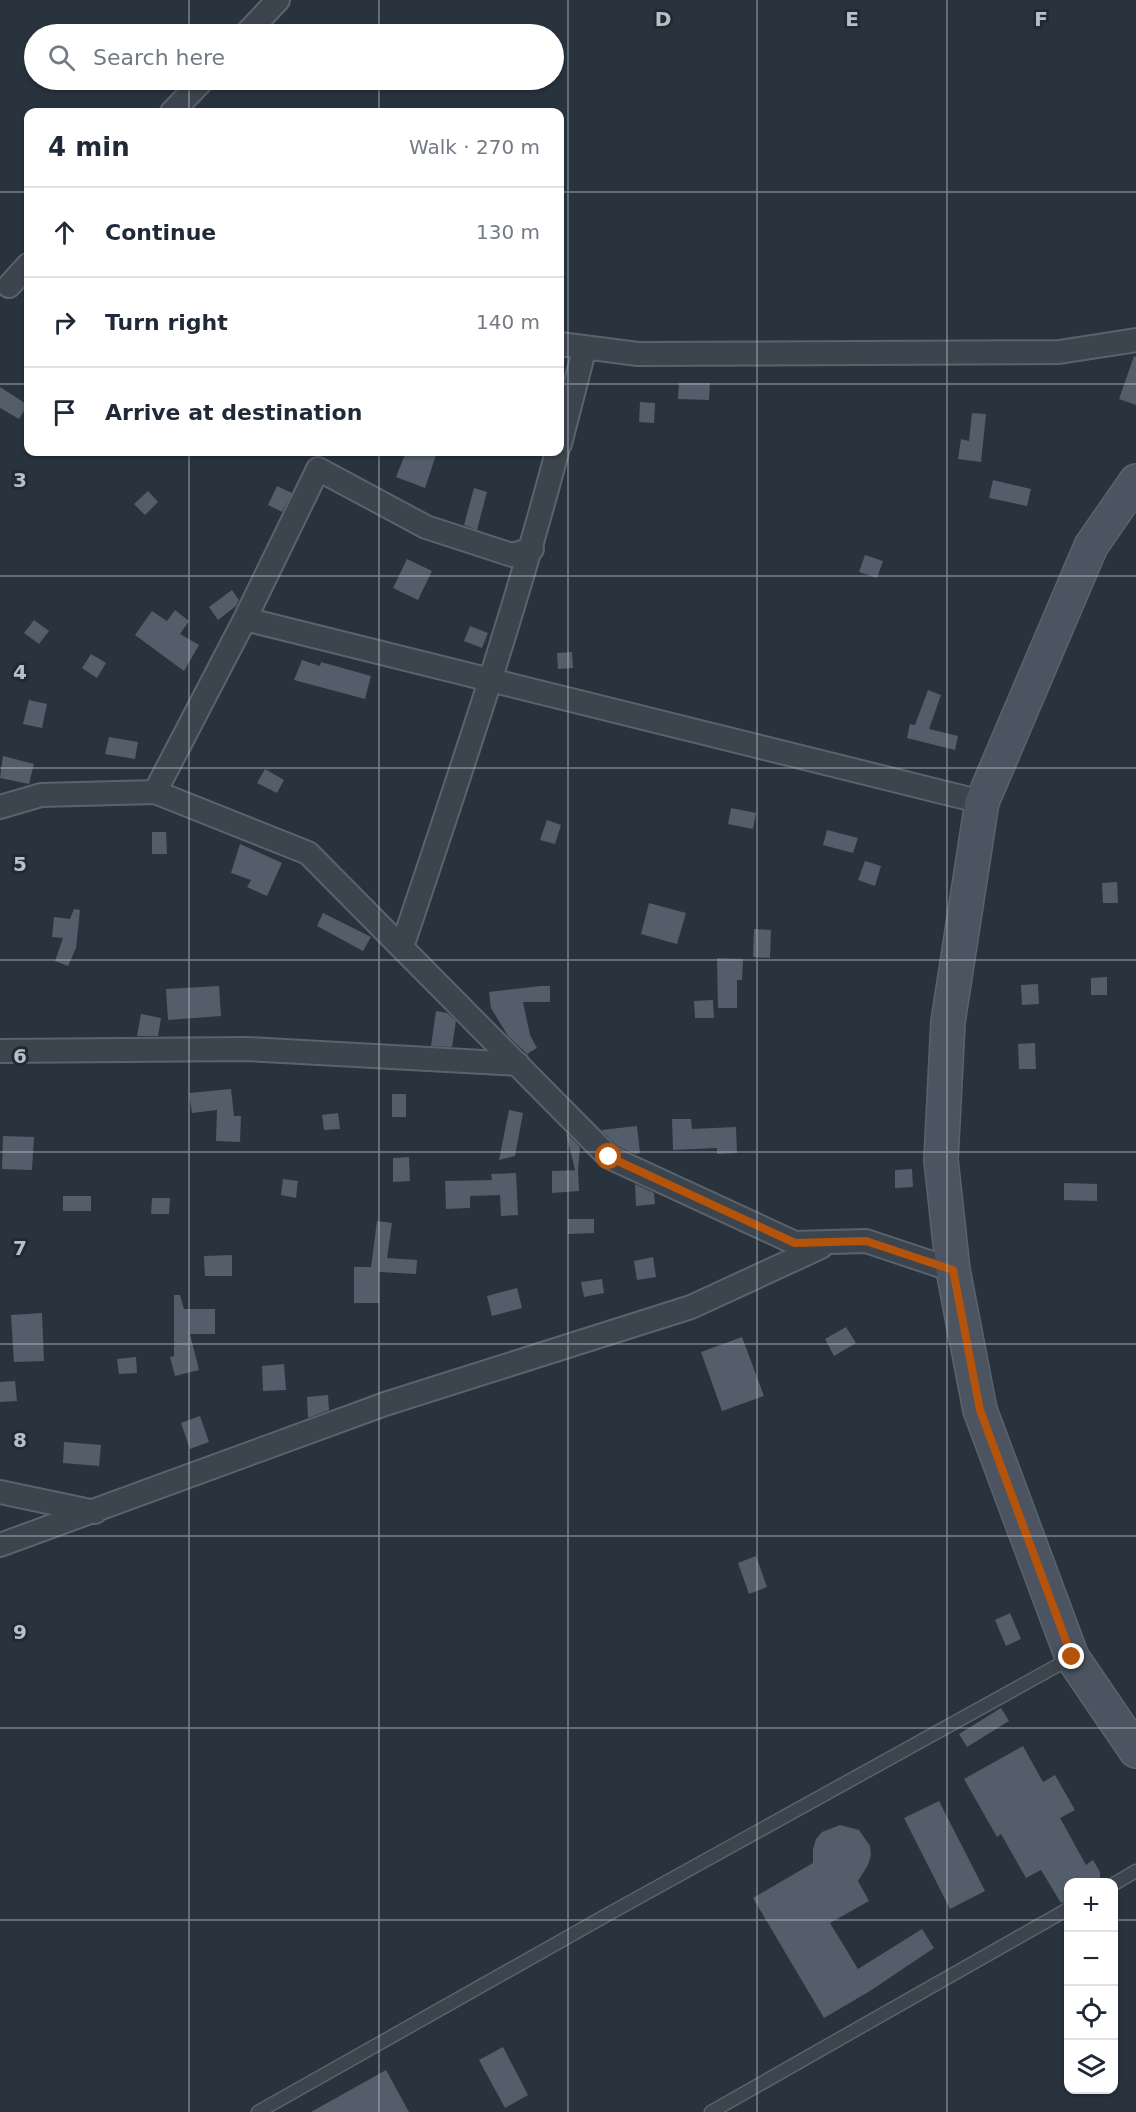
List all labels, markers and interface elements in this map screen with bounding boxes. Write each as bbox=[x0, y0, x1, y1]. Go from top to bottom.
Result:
text: D bbox=[655, 7, 671, 31]
text: E bbox=[845, 7, 859, 31]
text: F bbox=[1034, 7, 1048, 31]
search box bbox=[24, 24, 564, 90]
icon: search bbox=[45, 41, 78, 74]
text: Search here bbox=[93, 45, 225, 70]
text: 4 min bbox=[48, 132, 130, 162]
text: Walk · 270 m bbox=[409, 135, 540, 159]
icon: ahead bbox=[48, 216, 81, 249]
text: Continue bbox=[105, 220, 216, 245]
text: 130 m bbox=[476, 220, 540, 244]
icon: right bbox=[48, 306, 81, 339]
text: Turn right bbox=[105, 310, 228, 335]
text: 140 m bbox=[476, 310, 540, 334]
icon: arrive bbox=[48, 396, 81, 429]
text: Arrive at destination bbox=[105, 400, 362, 425]
text: 3 bbox=[13, 468, 27, 492]
text: 4 bbox=[13, 660, 27, 684]
text: 5 bbox=[13, 852, 27, 876]
text: 6 bbox=[13, 1044, 27, 1068]
route start bbox=[595, 1143, 621, 1169]
text: 7 bbox=[13, 1236, 27, 1260]
text: 8 bbox=[13, 1428, 27, 1452]
text: 9 bbox=[13, 1620, 27, 1644]
route end bbox=[1058, 1643, 1084, 1669]
map controls bbox=[1064, 1878, 1118, 2094]
button: + bbox=[1064, 1878, 1118, 1932]
button: − bbox=[1064, 1932, 1118, 1986]
button: locate bbox=[1064, 1986, 1118, 2040]
button: layers bbox=[1064, 2040, 1118, 2094]

